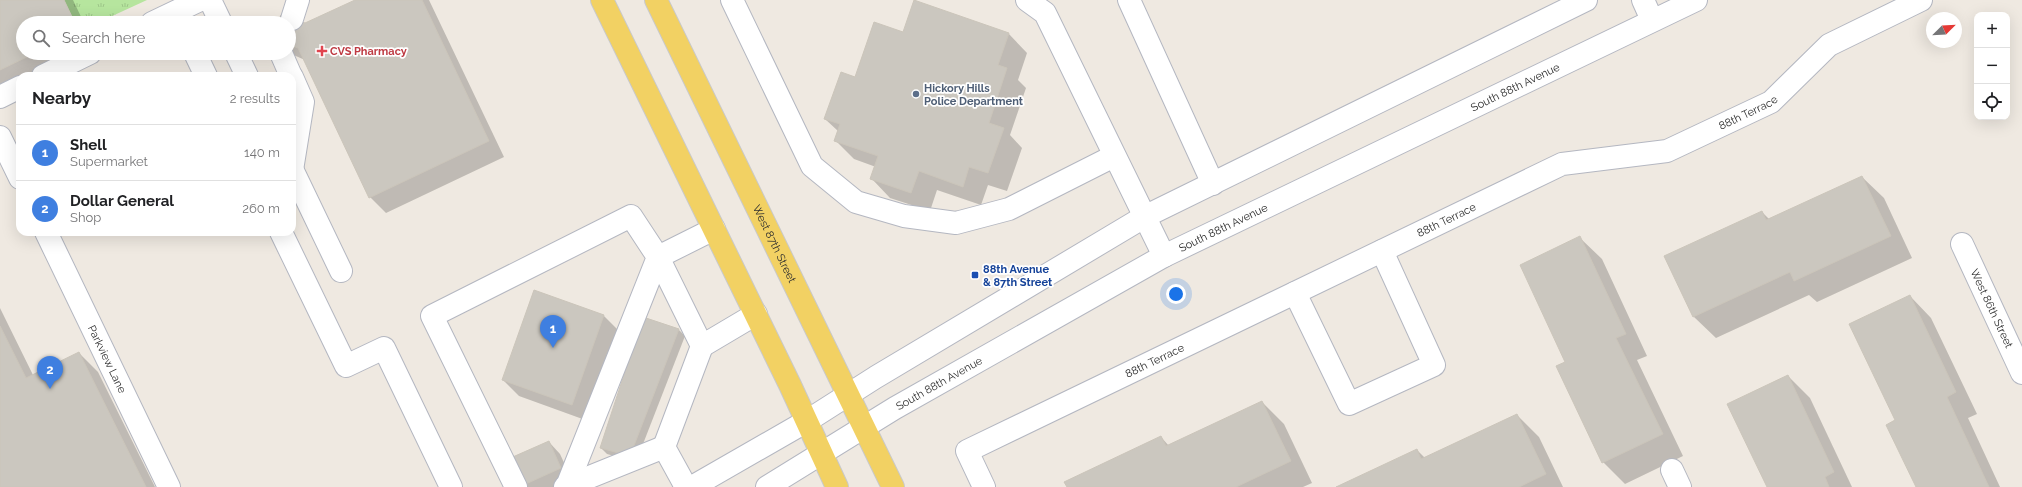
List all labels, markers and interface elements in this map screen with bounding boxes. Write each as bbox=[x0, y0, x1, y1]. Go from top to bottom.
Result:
north arrow bbox=[1926, 12, 1962, 48]
map controls bbox=[1974, 12, 2010, 120]
button: + bbox=[1974, 12, 2010, 48]
search box bbox=[16, 16, 296, 60]
icon: search bbox=[30, 27, 52, 49]
text: Search here bbox=[62, 29, 145, 47]
place label: CVS Pharmacy bbox=[330, 45, 407, 58]
marker: CVS Pharmacy bbox=[317, 46, 327, 56]
button: − bbox=[1974, 48, 2010, 84]
street label: South 88th Avenue bbox=[1469, 60, 1562, 114]
place label: Hickory Hills Police Department bbox=[924, 82, 1024, 108]
button: locate bbox=[1974, 84, 2010, 120]
text: Nearby bbox=[32, 88, 91, 108]
marker: Hickory Hills Police Department bbox=[911, 89, 921, 99]
text: 2 results bbox=[230, 91, 280, 106]
street label: 88th Terrace bbox=[1717, 93, 1781, 133]
text: Shell bbox=[70, 136, 107, 154]
text: 1 bbox=[42, 145, 48, 160]
text: 140 m bbox=[244, 145, 280, 160]
text: Supermarket bbox=[70, 154, 148, 169]
text: Dollar General bbox=[70, 192, 174, 210]
street label: 88th Terrace bbox=[1415, 200, 1479, 240]
text: 2 bbox=[41, 201, 49, 216]
text: 260 m bbox=[242, 201, 280, 216]
street label: South 88th Avenue bbox=[1177, 201, 1270, 255]
street label: West 87th Street bbox=[750, 203, 799, 285]
text: Shop bbox=[70, 210, 101, 225]
place label: 88th Avenue & 87th Street bbox=[983, 263, 1053, 289]
street label: West 86th Street bbox=[1968, 267, 2016, 350]
marker: 88th Avenue & 87th Street bbox=[970, 270, 980, 280]
your location bbox=[1166, 284, 1186, 304]
pin: 1 bbox=[540, 315, 566, 348]
street label: Parkview Lane bbox=[85, 323, 129, 396]
street label: 88th Terrace bbox=[1123, 341, 1187, 381]
street label: South 88th Avenue bbox=[894, 354, 985, 413]
pin: 2 bbox=[37, 356, 63, 389]

